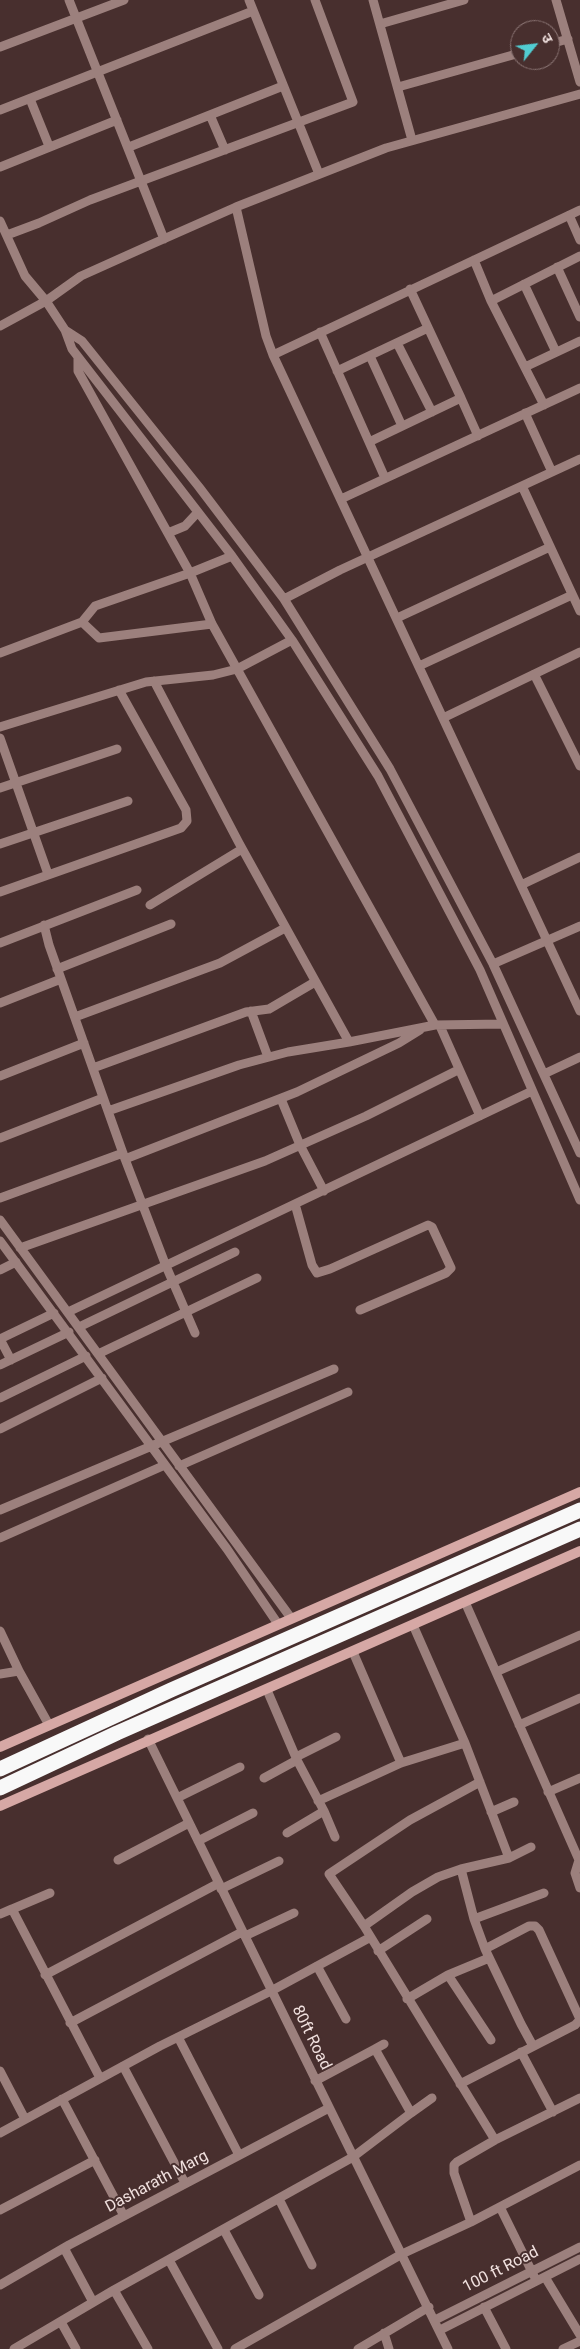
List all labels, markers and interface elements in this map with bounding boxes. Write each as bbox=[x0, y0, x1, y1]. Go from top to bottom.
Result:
north arrow bbox=[510, 20, 560, 70]
text: उ bbox=[538, 31, 556, 46]
street label: 80ft Road bbox=[287, 2003, 335, 2073]
street label: Dasharath Marg bbox=[102, 2147, 212, 2217]
street label: 100 ft Road bbox=[460, 2243, 542, 2297]

